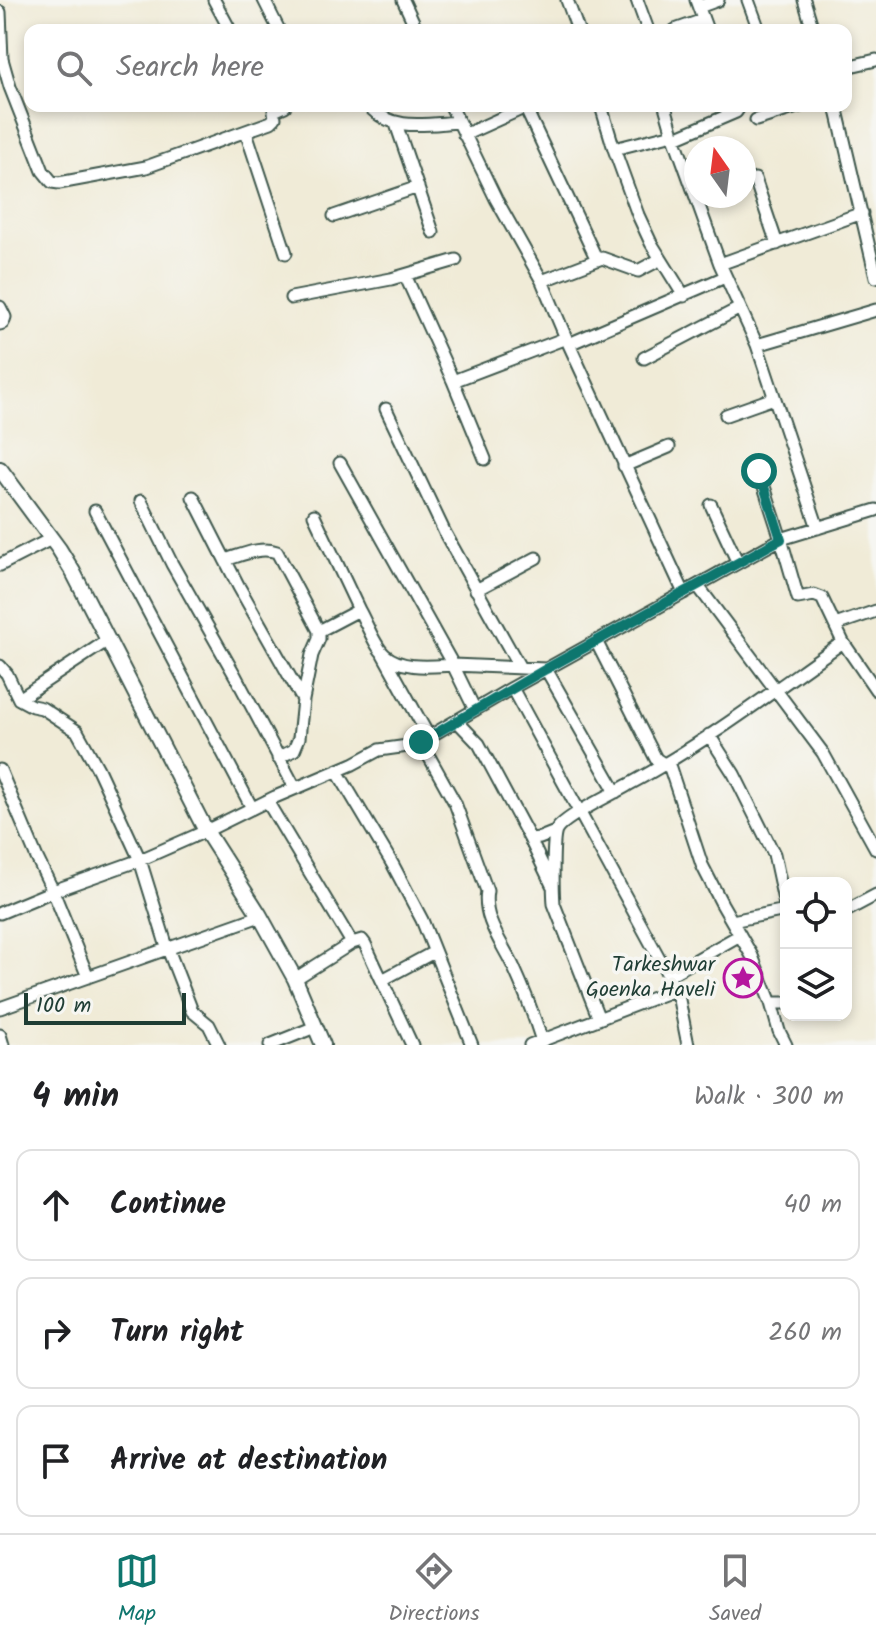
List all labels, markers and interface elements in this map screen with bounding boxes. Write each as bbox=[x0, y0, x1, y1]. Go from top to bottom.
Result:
search box bbox=[24, 24, 852, 112]
text: Search here bbox=[116, 44, 264, 92]
icon: search bbox=[52, 46, 96, 90]
north arrow bbox=[684, 136, 756, 208]
route start bbox=[741, 453, 777, 489]
route end bbox=[403, 724, 439, 760]
map controls bbox=[780, 877, 852, 1021]
button: locate bbox=[780, 877, 852, 949]
place label: Tarkeshwar Goenka Haveli bbox=[586, 948, 717, 1008]
button: layers bbox=[780, 949, 852, 1021]
place icon: Tarkeshwar Goenka Haveli bbox=[722, 957, 764, 999]
scale bar bbox=[24, 989, 186, 1025]
text: 100 m bbox=[36, 989, 91, 1024]
text: 4 min bbox=[32, 1070, 119, 1124]
text: Walk · 300 m bbox=[694, 1076, 844, 1118]
text: Continue bbox=[110, 1181, 226, 1229]
icon: ahead bbox=[34, 1183, 78, 1227]
text: 40 m bbox=[784, 1184, 842, 1226]
text: Turn right bbox=[110, 1309, 243, 1357]
icon: right bbox=[34, 1311, 78, 1355]
text: 260 m bbox=[768, 1312, 842, 1354]
text: Arrive at destination bbox=[110, 1437, 387, 1485]
icon: arrive bbox=[34, 1439, 78, 1483]
tab: Map bbox=[115, 1549, 159, 1632]
tab: Directions bbox=[388, 1549, 480, 1632]
tab: Saved bbox=[709, 1549, 761, 1632]

